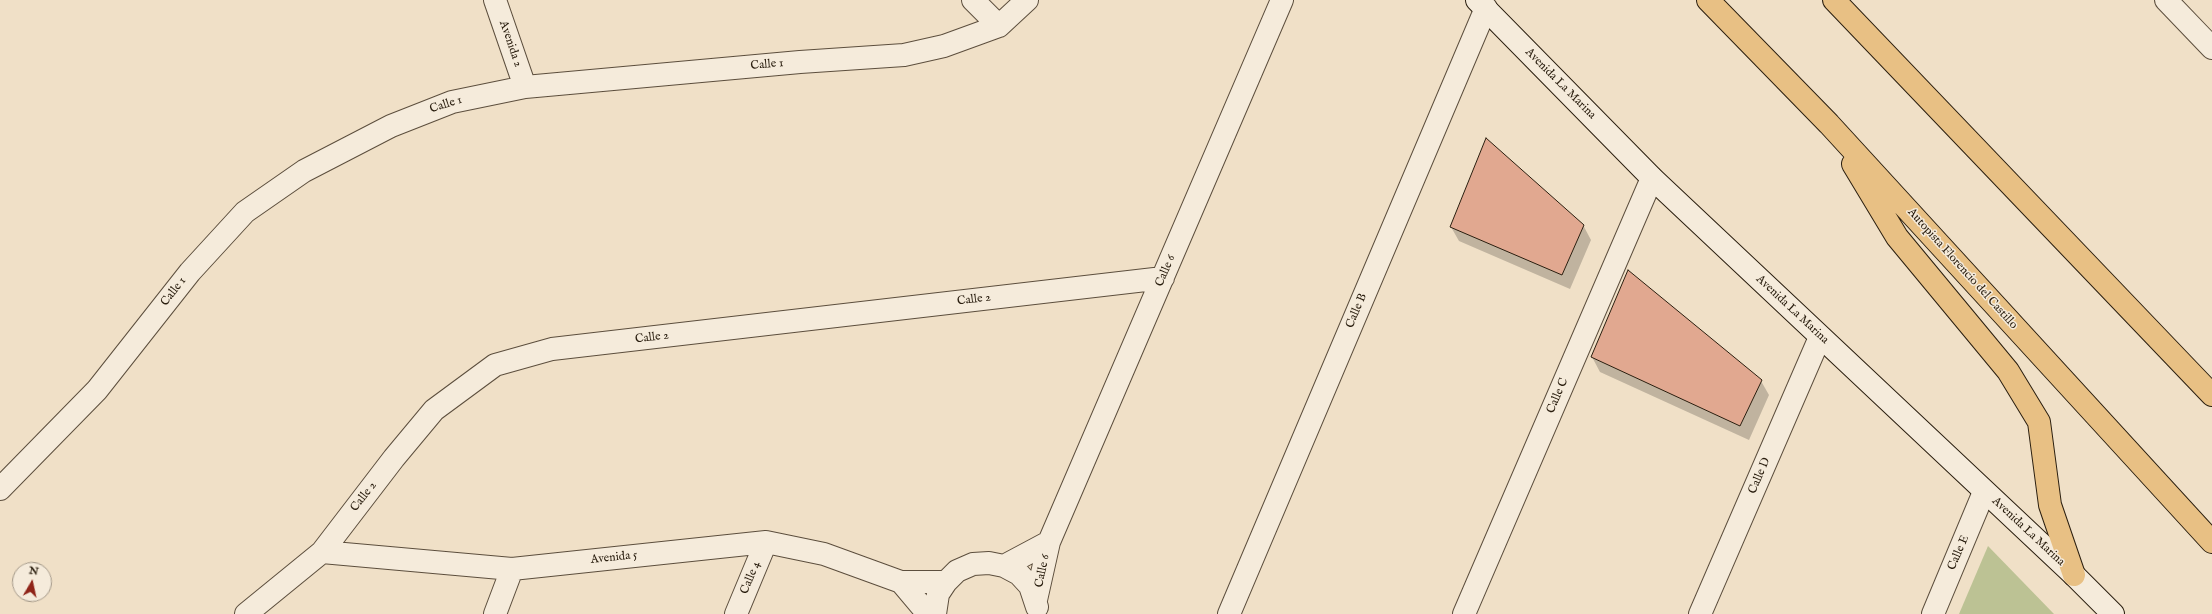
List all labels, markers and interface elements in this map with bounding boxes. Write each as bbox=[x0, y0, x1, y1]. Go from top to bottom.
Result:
street label: Avenida 2 bbox=[495, 19, 525, 69]
street label: Avenida La Marina bbox=[1522, 46, 1598, 122]
street label: Calle 1 bbox=[750, 56, 784, 74]
street label: Calle 1 bbox=[428, 93, 464, 117]
street label: Autopista Florencio del Castillo bbox=[1904, 206, 2020, 332]
street label: Calle 6 bbox=[1153, 253, 1179, 289]
street label: Avenida La Marina bbox=[1753, 273, 1831, 347]
street label: Calle 1 bbox=[158, 275, 190, 309]
street label: Calle 2 bbox=[956, 291, 992, 309]
street label: Calle B bbox=[1343, 291, 1371, 331]
street label: Calle 2 bbox=[634, 329, 670, 347]
street label: Calle C bbox=[1544, 376, 1572, 416]
street label: Calle D bbox=[1746, 456, 1774, 496]
street label: Calle 2 bbox=[348, 479, 380, 515]
street label: Avenida La Marina bbox=[1989, 495, 2067, 569]
street label: Calle E bbox=[1945, 533, 1973, 573]
street label: Avenida 5 bbox=[590, 548, 638, 568]
street label: Calle 6 bbox=[1032, 553, 1054, 589]
street label: Calle 4 bbox=[738, 559, 764, 597]
north arrow bbox=[12, 562, 52, 602]
text: N bbox=[28, 563, 40, 579]

